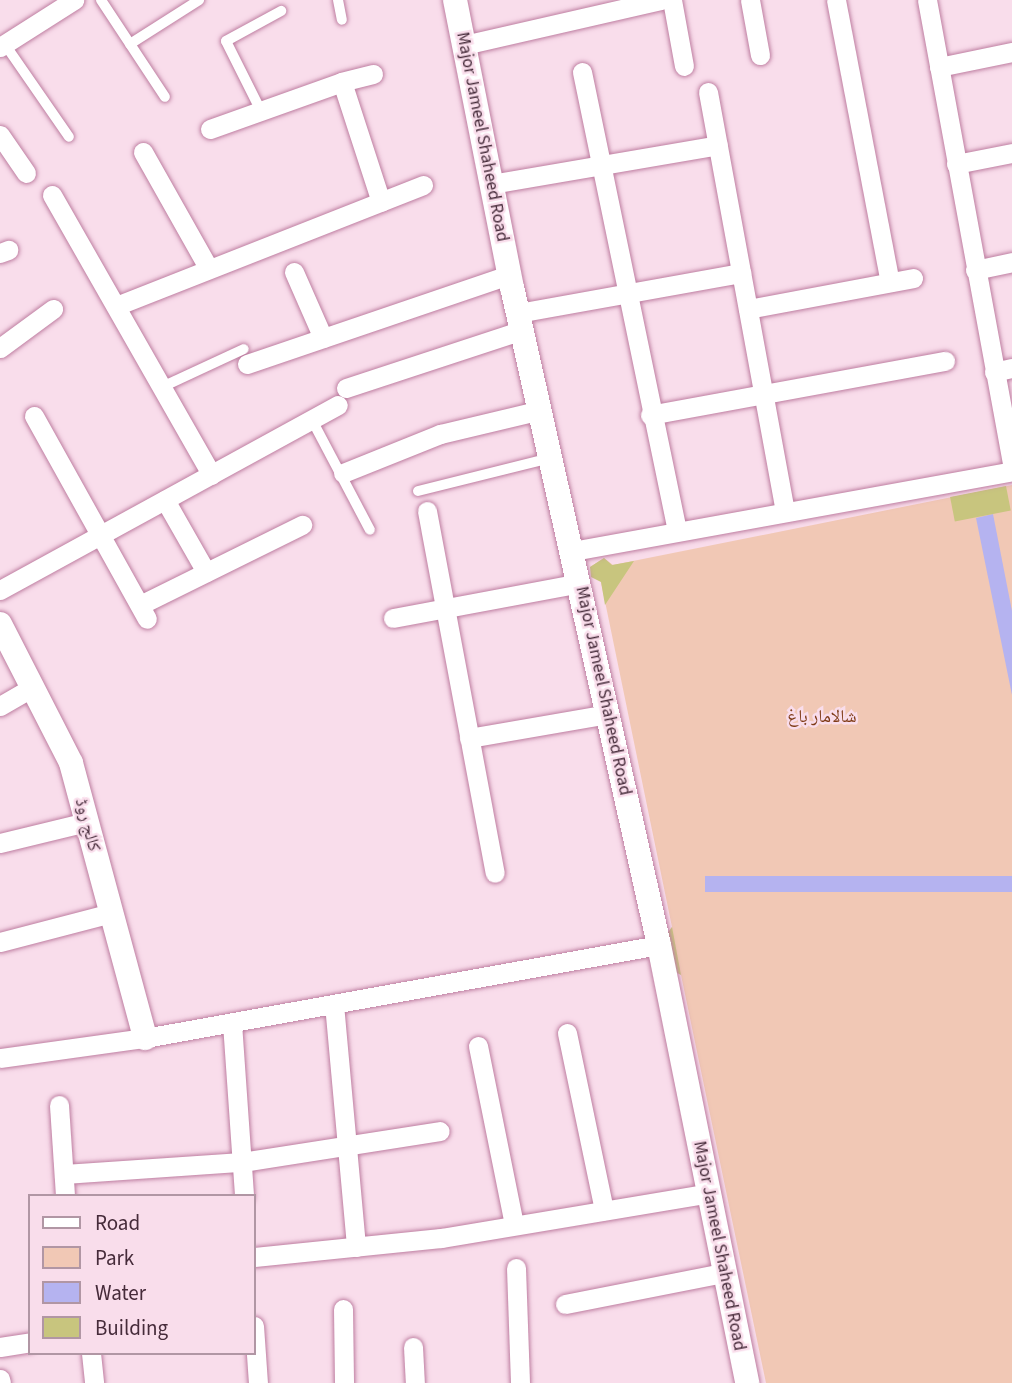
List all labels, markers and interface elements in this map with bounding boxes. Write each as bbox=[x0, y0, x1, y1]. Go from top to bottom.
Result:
street label: Major Jameel Shaheed Road bbox=[451, 30, 513, 244]
street label: Major Jameel Shaheed Road bbox=[570, 584, 636, 798]
park label: شالامار باغ bbox=[787, 706, 857, 728]
street label: کالج روڈ bbox=[70, 796, 104, 854]
street label: Major Jameel Shaheed Road bbox=[688, 1139, 750, 1353]
legend bbox=[28, 1194, 256, 1355]
text: Road bbox=[95, 1208, 140, 1238]
text: Park bbox=[95, 1243, 134, 1273]
text: Water bbox=[95, 1278, 146, 1308]
text: Building bbox=[95, 1313, 168, 1343]

